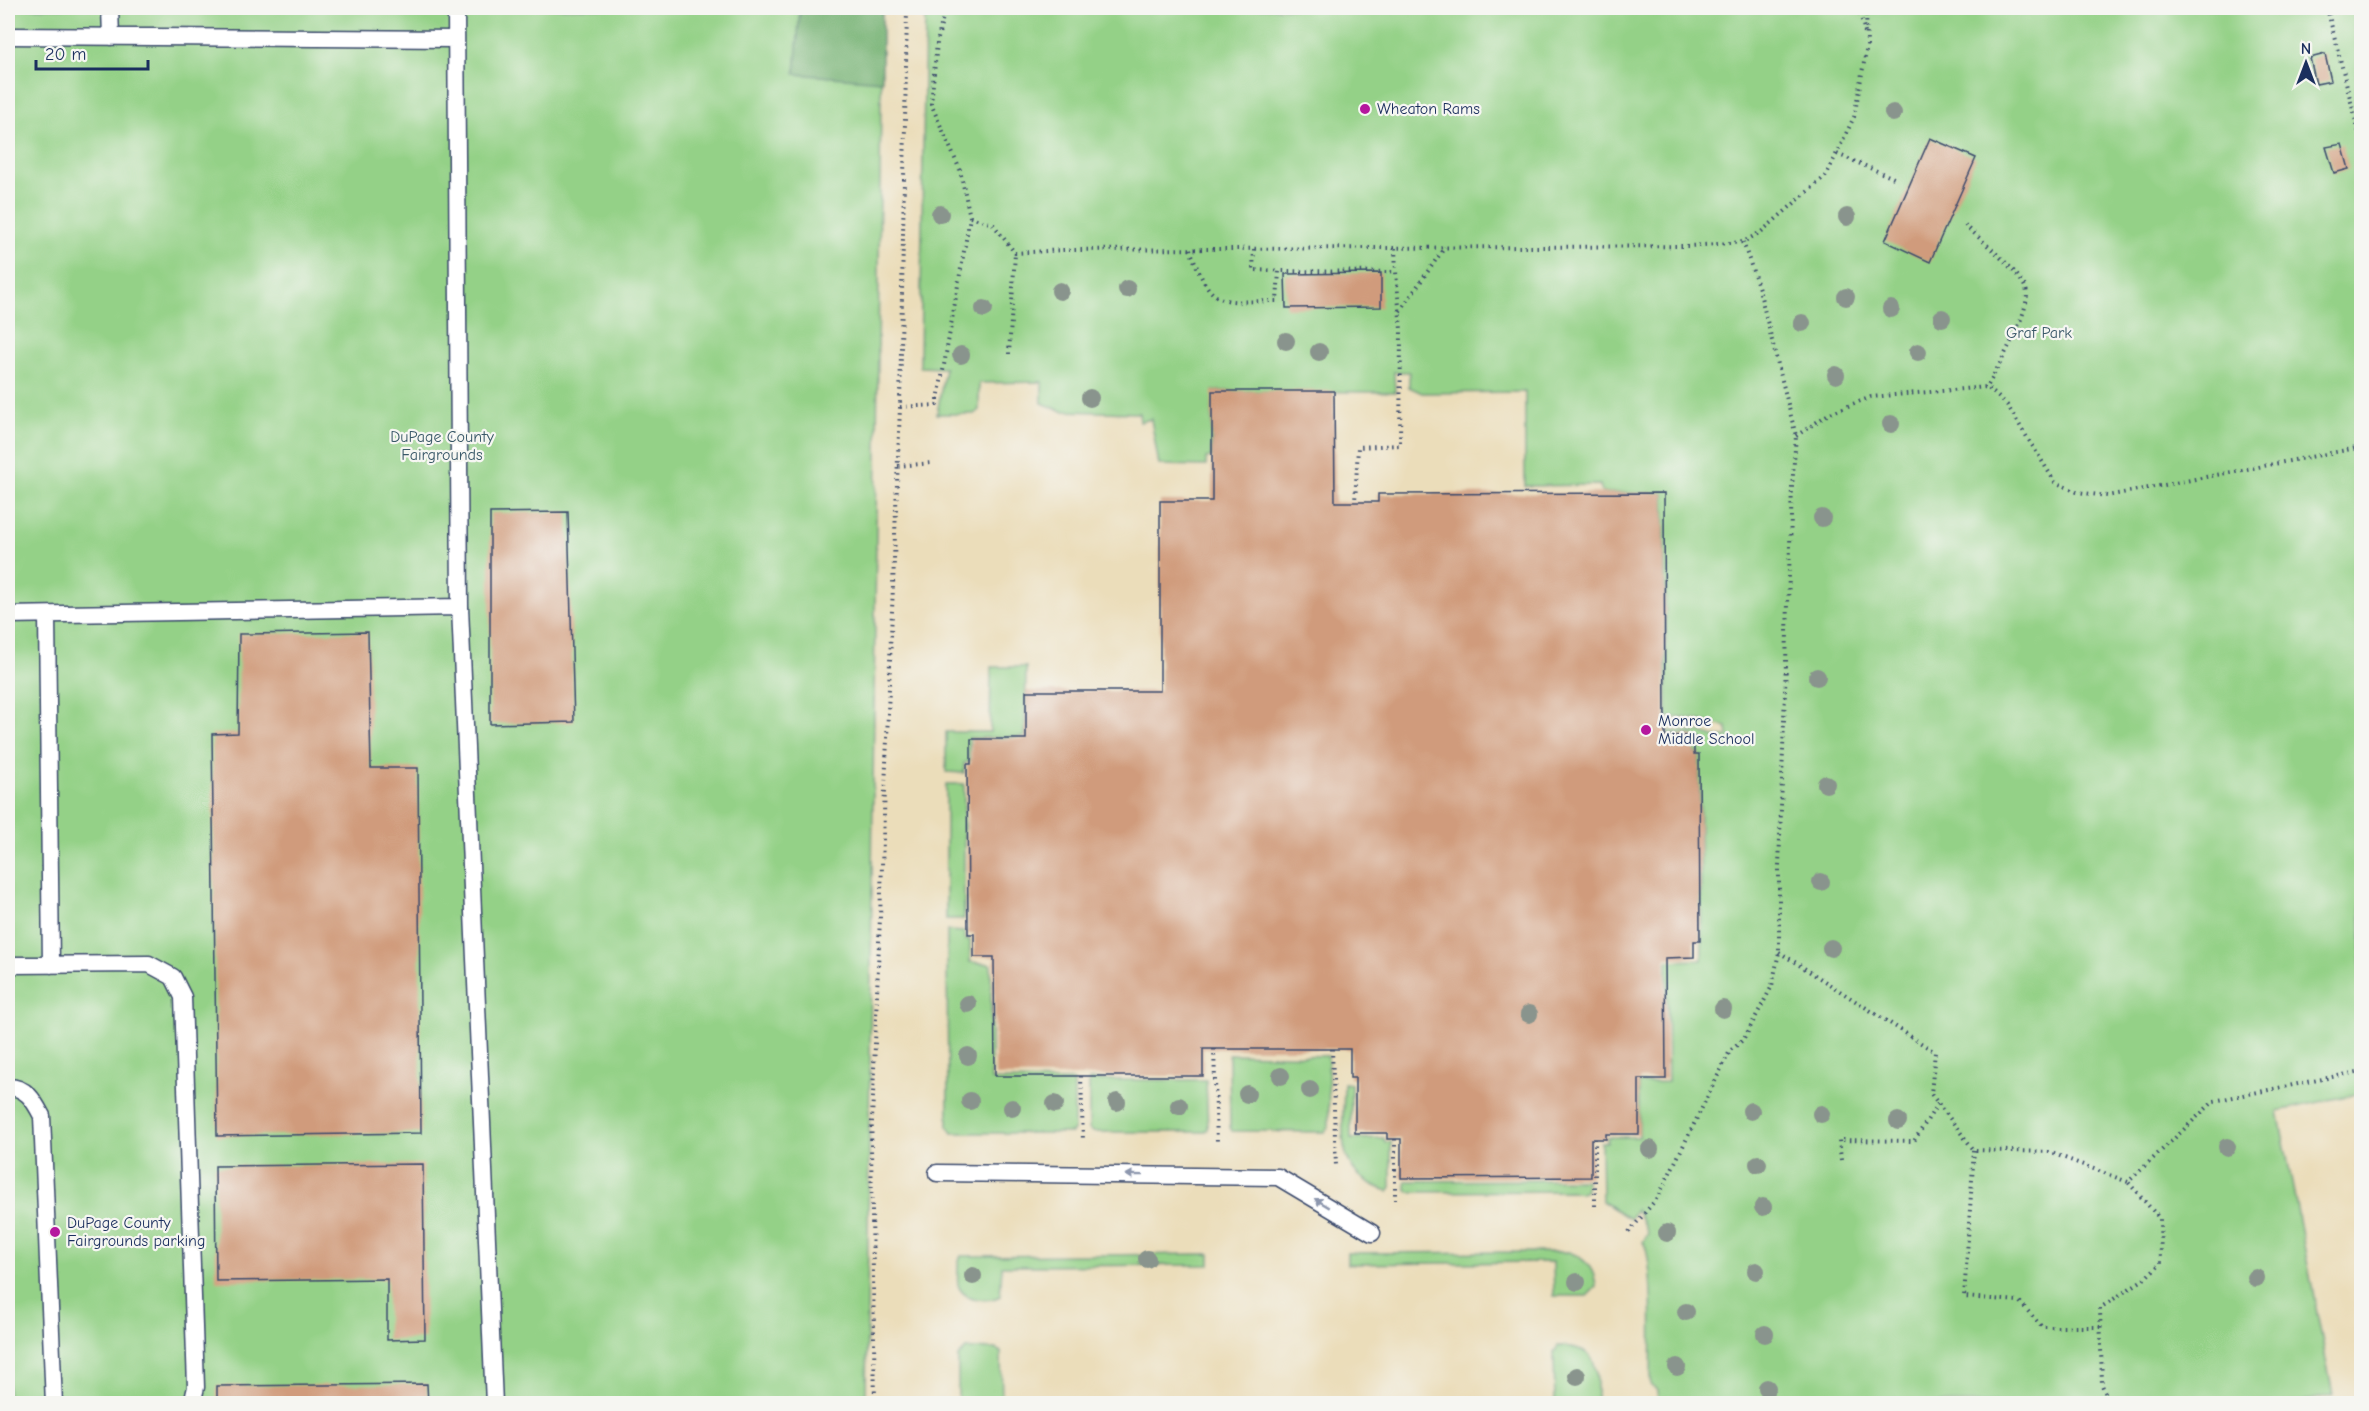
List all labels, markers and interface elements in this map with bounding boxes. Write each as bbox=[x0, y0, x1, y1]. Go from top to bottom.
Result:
scale bar bbox=[36, 33, 148, 71]
north arrow bbox=[2276, 33, 2336, 93]
text: N bbox=[2301, 40, 2311, 58]
text: 20 m bbox=[45, 44, 86, 65]
place label: Wheaton Rams bbox=[1377, 100, 1480, 118]
marker: Wheaton Rams bbox=[1358, 102, 1372, 116]
park label: Graf Park bbox=[2006, 324, 2072, 342]
park label: DuPage County Fairgrounds bbox=[390, 428, 495, 464]
place label: Monroe Middle School bbox=[1658, 712, 1754, 748]
marker: Monroe Middle School bbox=[1639, 723, 1653, 737]
one-way arrow bbox=[1124, 1171, 1143, 1180]
one-way arrow bbox=[1313, 1198, 1330, 1208]
place label: DuPage County Fairgrounds parking bbox=[67, 1214, 205, 1250]
marker: DuPage County Fairgrounds parking bbox=[48, 1225, 62, 1239]

